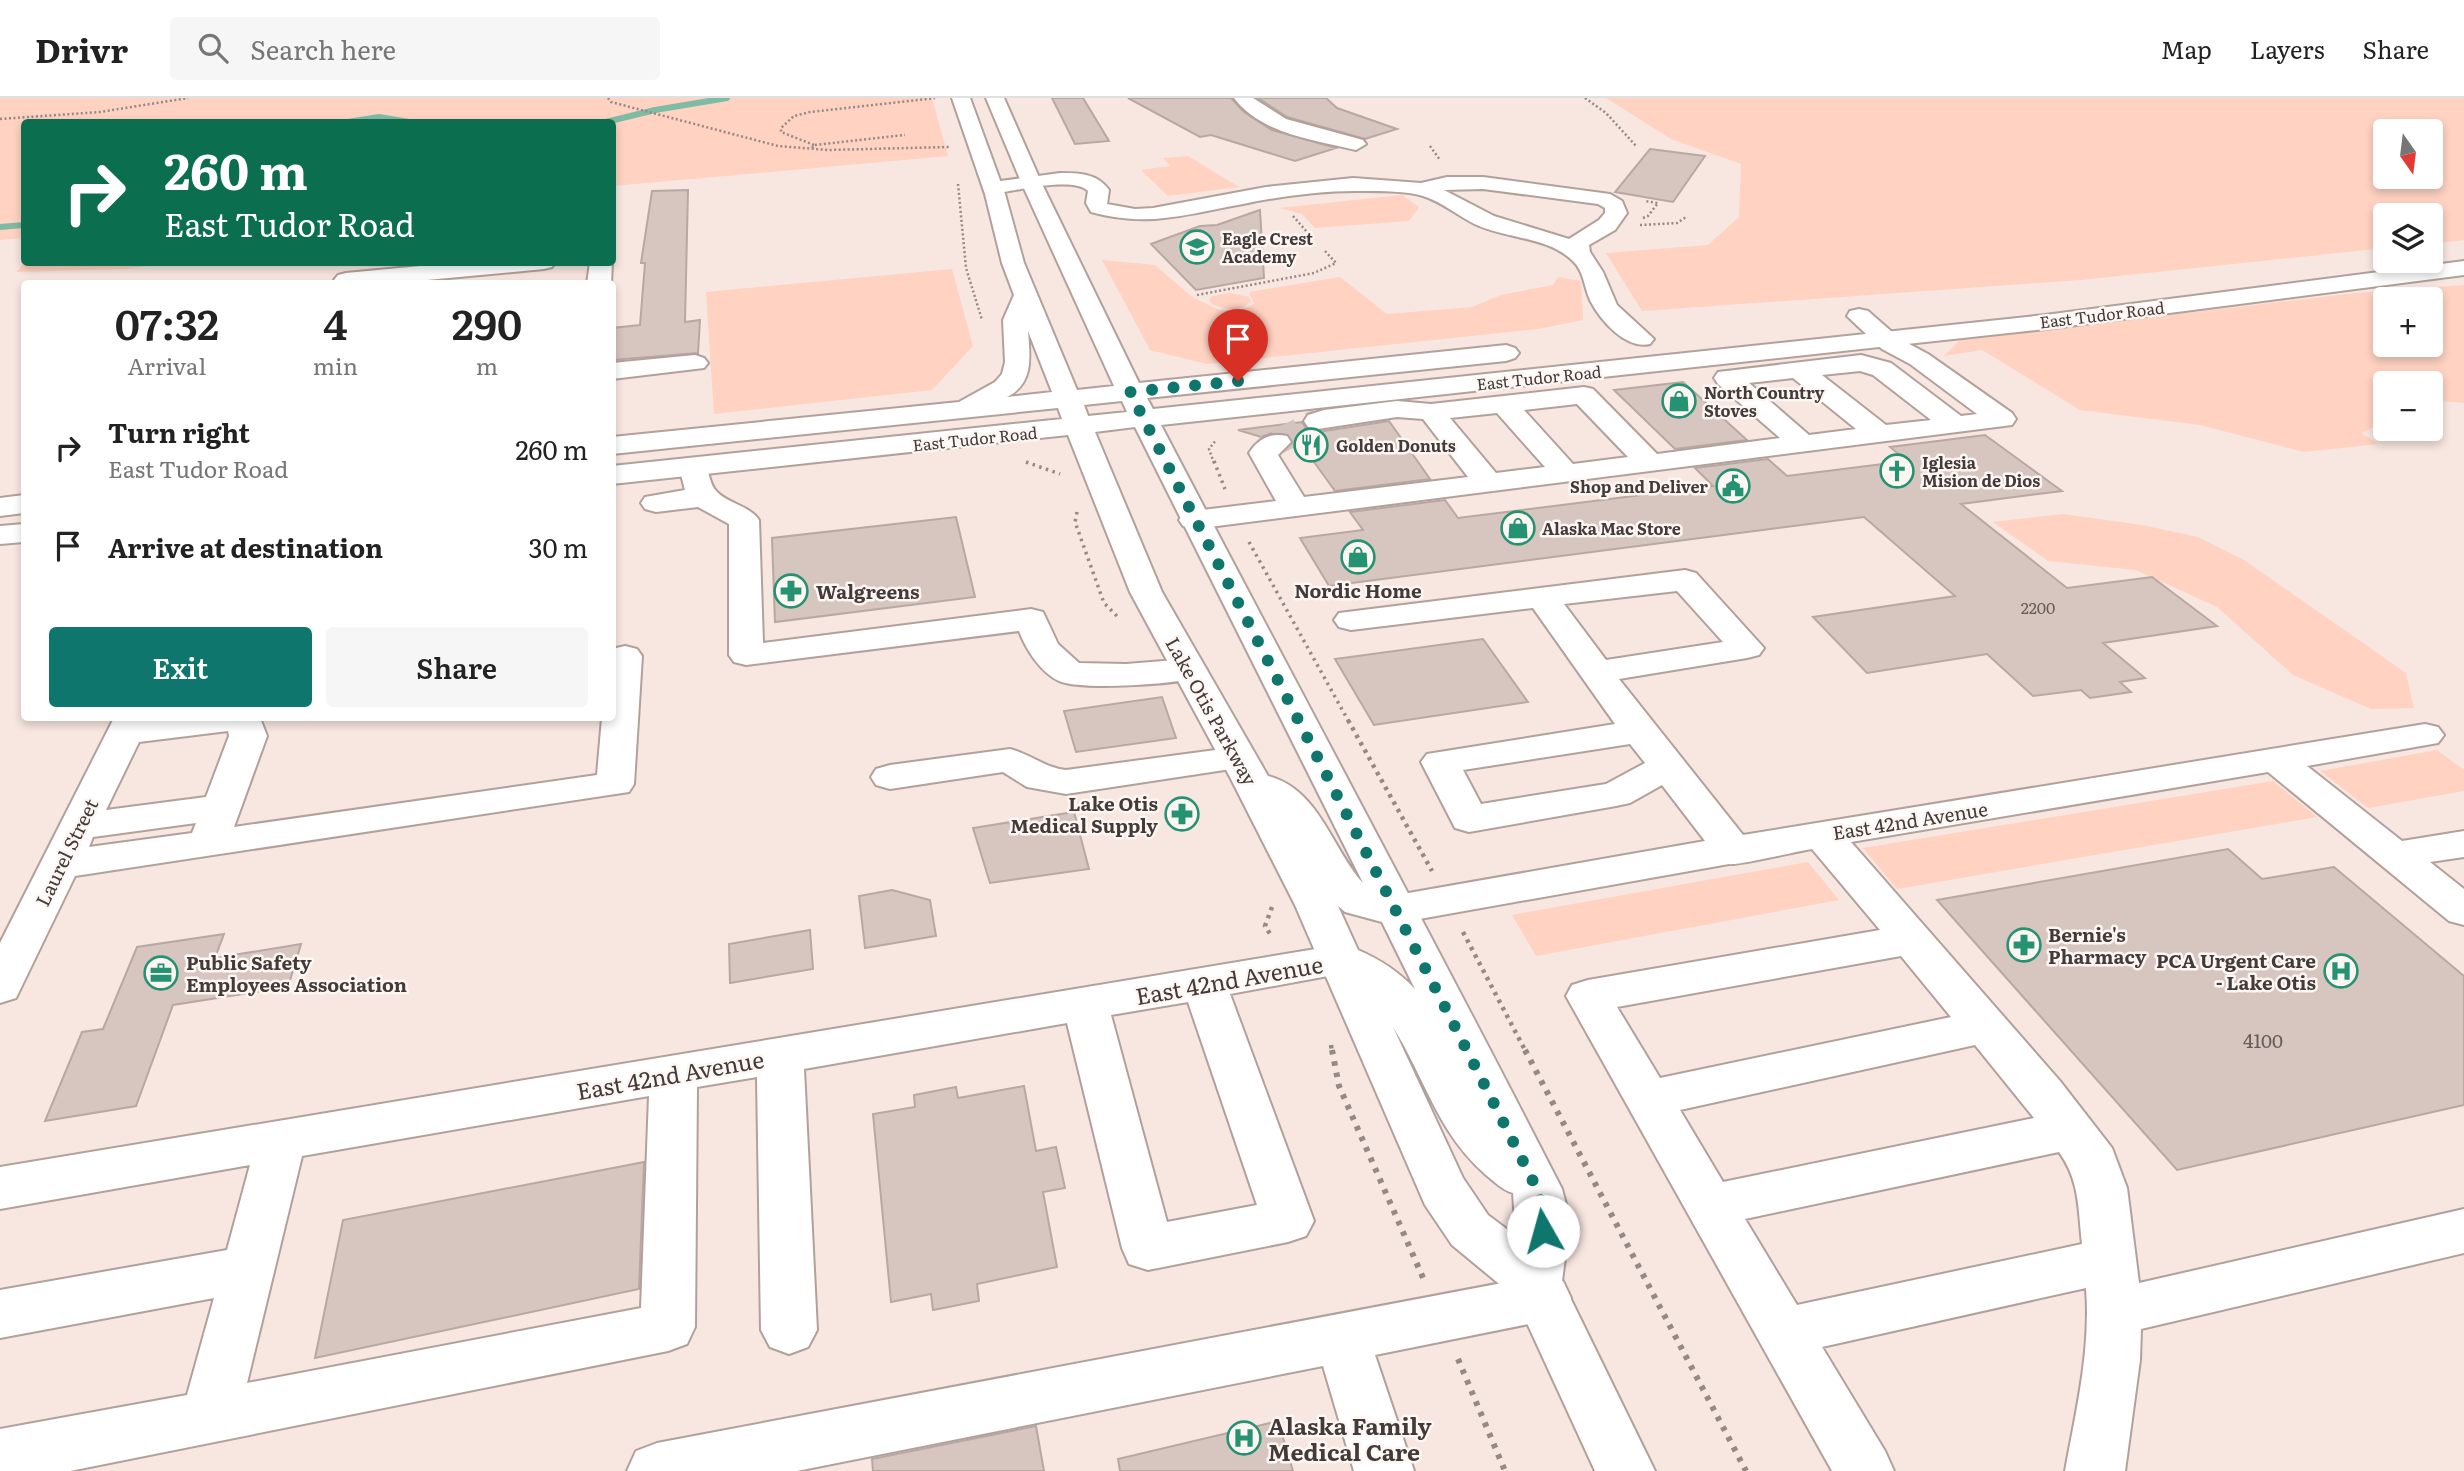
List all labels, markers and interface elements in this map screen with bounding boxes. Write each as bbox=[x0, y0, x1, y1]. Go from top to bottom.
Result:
search box bbox=[170, 17, 660, 80]
text: Drivr bbox=[35, 24, 128, 73]
icon: search bbox=[194, 29, 232, 67]
text: Search here bbox=[250, 29, 396, 68]
text: Map bbox=[2161, 31, 2212, 66]
text: Layers bbox=[2250, 31, 2324, 66]
text: Share bbox=[2362, 31, 2429, 66]
north arrow bbox=[2373, 119, 2443, 189]
map controls bbox=[2373, 119, 2443, 441]
text: 260 m bbox=[164, 132, 308, 205]
icon: right bbox=[49, 147, 140, 238]
text: East Tudor Road bbox=[164, 199, 415, 247]
button: layers bbox=[2373, 203, 2443, 273]
place label: Eagle Crest Academy bbox=[1222, 226, 1313, 268]
school or university icon: Eagle Crest Academy bbox=[1178, 228, 1216, 266]
button: + bbox=[2373, 287, 2443, 357]
text: 07:32 bbox=[115, 291, 219, 353]
text: 4 bbox=[323, 291, 348, 353]
text: 290 bbox=[452, 291, 522, 353]
street label: East Tudor Road bbox=[2038, 294, 2166, 334]
pin bbox=[1208, 309, 1268, 381]
icon: arrive bbox=[1219, 320, 1257, 358]
text: Arrival bbox=[128, 348, 206, 382]
text: min bbox=[313, 348, 358, 382]
text: m bbox=[476, 348, 498, 382]
street label: East Tudor Road bbox=[1475, 358, 1603, 395]
button: − bbox=[2373, 371, 2443, 441]
place label: North Country Stoves bbox=[1704, 380, 1825, 422]
shop icon: North Country Stoves bbox=[1660, 382, 1698, 420]
text: Turn right bbox=[108, 412, 250, 451]
street label: East Tudor Road bbox=[911, 419, 1039, 456]
restaurant icon: Golden Donuts bbox=[1292, 426, 1330, 464]
icon: right bbox=[49, 429, 87, 467]
text: 260 m bbox=[515, 429, 588, 468]
place label: Golden Donuts bbox=[1336, 433, 1456, 457]
place label: Iglesia Mision de Dios bbox=[1922, 450, 2040, 492]
text: East Tudor Road bbox=[108, 451, 288, 485]
church icon: Iglesia Mision de Dios bbox=[1878, 452, 1916, 490]
public building icon: Shop and Deliver bbox=[1714, 467, 1752, 505]
place label: Shop and Deliver bbox=[1570, 474, 1708, 498]
shop icon: Alaska Mac Store bbox=[1499, 509, 1537, 547]
place label: Alaska Mac Store bbox=[1542, 516, 1681, 540]
icon: arrive bbox=[49, 527, 87, 565]
text: Arrive at destination bbox=[108, 527, 383, 566]
text: 30 m bbox=[528, 527, 588, 566]
shop icon: Nordic Home bbox=[1339, 538, 1377, 576]
pharmacy icon: Walgreens bbox=[772, 572, 810, 610]
place label: Nordic Home bbox=[1294, 576, 1422, 604]
place label: Walgreens bbox=[816, 577, 920, 605]
house number: 2200 bbox=[2021, 595, 2055, 619]
button: Exit bbox=[49, 627, 312, 707]
button: Share bbox=[326, 627, 588, 707]
street label: Lake Otis Parkway bbox=[1160, 632, 1264, 790]
place label: Lake Otis Medical Supply bbox=[1010, 789, 1158, 839]
street label: Laurel Street bbox=[28, 793, 104, 911]
street label: East 42nd Avenue bbox=[1830, 794, 1990, 846]
pharmacy icon: Lake Otis Medical Supply bbox=[1163, 795, 1201, 833]
place label: Bernie's Pharmacy bbox=[2048, 920, 2147, 970]
pharmacy icon: Bernie's Pharmacy bbox=[2005, 926, 2043, 964]
street label: East 42nd Avenue bbox=[1133, 946, 1325, 1012]
place label: PCA Urgent Care - Lake Otis bbox=[2156, 946, 2316, 996]
place label: Public Safety Employees Association bbox=[186, 948, 407, 998]
hospital icon: PCA Urgent Care - Lake Otis bbox=[2322, 952, 2360, 990]
office icon: Public Safety Employees Association bbox=[142, 954, 180, 992]
house number: 4100 bbox=[2243, 1026, 2283, 1054]
street label: East 42nd Avenue bbox=[574, 1041, 766, 1107]
position arrow bbox=[1506, 1194, 1580, 1268]
place label: Alaska Family Medical Care bbox=[1268, 1408, 1431, 1468]
hospital icon: Alaska Family Medical Care bbox=[1225, 1419, 1263, 1457]

